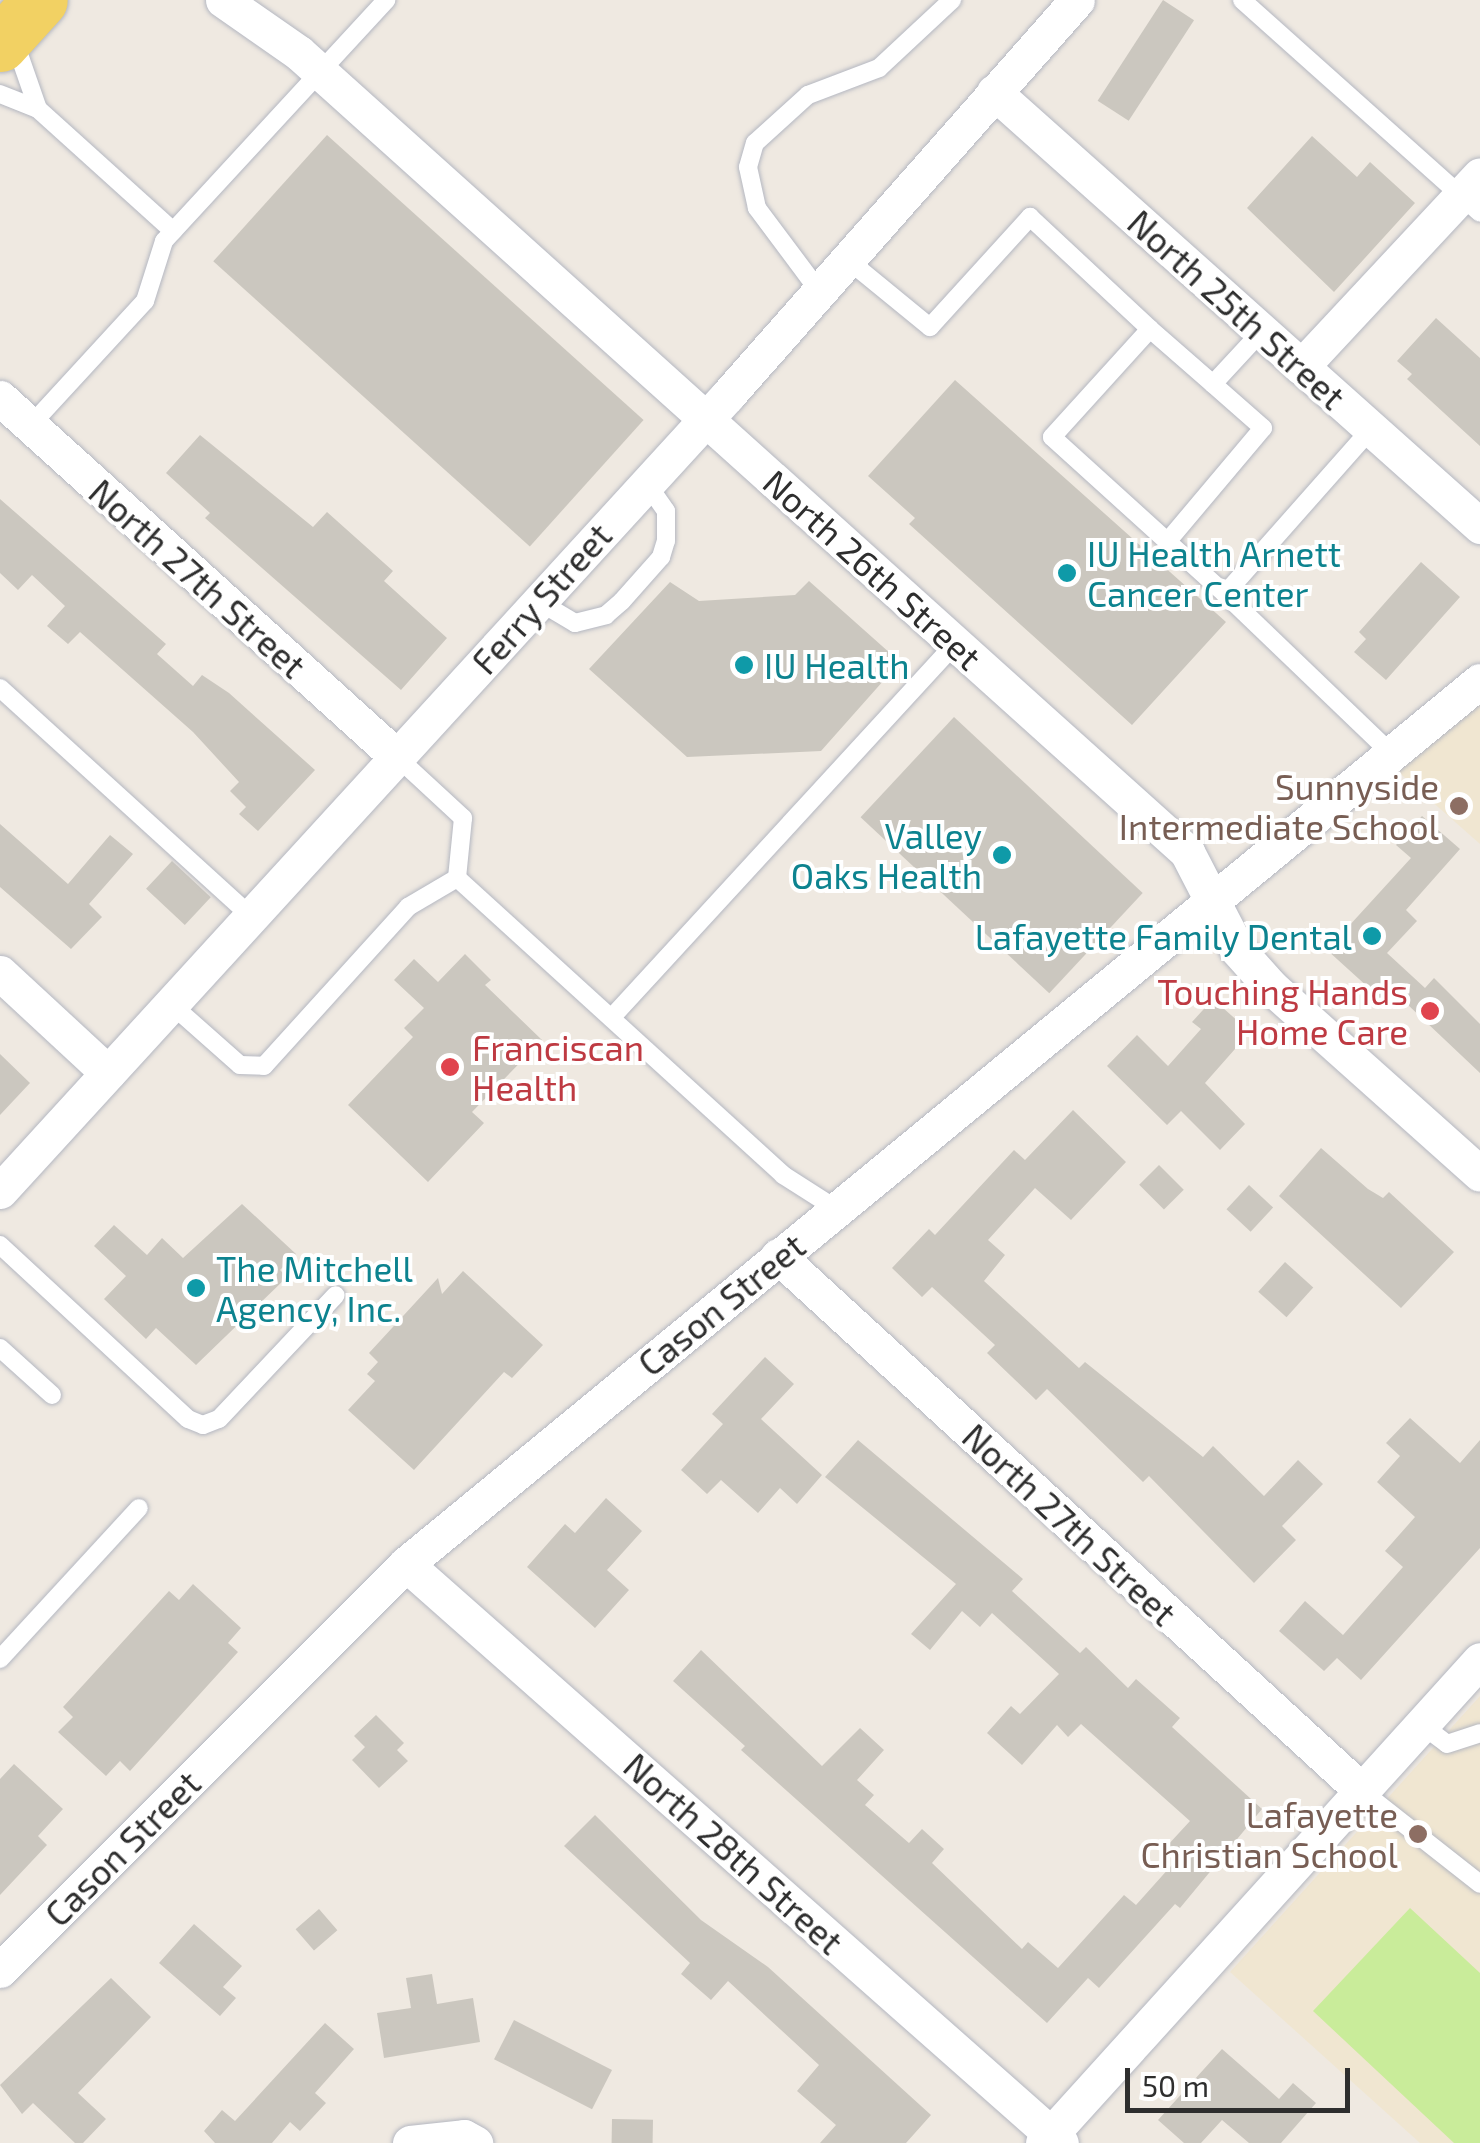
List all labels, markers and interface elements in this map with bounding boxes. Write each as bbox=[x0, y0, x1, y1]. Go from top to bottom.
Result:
street label: North 25th Street bbox=[1120, 201, 1354, 417]
street label: North 26th Street bbox=[755, 460, 991, 678]
street label: North 27th Street bbox=[81, 470, 315, 686]
street label: Ferry Street bbox=[462, 514, 620, 682]
place label: IU Health Arnett Cancer Center bbox=[1087, 532, 1342, 614]
marker: IU Health Arnett Cancer Center bbox=[1056, 562, 1078, 584]
place label: IU Health bbox=[764, 644, 909, 686]
marker: IU Health bbox=[733, 654, 755, 676]
place label: Sunnyside Intermediate School bbox=[1119, 765, 1439, 847]
marker: Sunnyside Intermediate School bbox=[1448, 795, 1470, 817]
place label: Valley Oaks Health bbox=[791, 814, 982, 896]
marker: Valley Oaks Health bbox=[991, 844, 1013, 866]
place label: Lafayette Family Dental bbox=[974, 915, 1352, 957]
marker: Lafayette Family Dental bbox=[1361, 925, 1383, 947]
place label: Touching Hands Home Care bbox=[1157, 970, 1408, 1052]
marker: Touching Hands Home Care bbox=[1417, 998, 1443, 1024]
place label: Franciscan Health bbox=[472, 1026, 644, 1108]
marker: Franciscan Health bbox=[437, 1054, 463, 1080]
street label: Cason Street bbox=[629, 1224, 813, 1384]
place label: The Mitchell Agency, Inc. bbox=[216, 1247, 413, 1329]
marker: The Mitchell Agency, Inc. bbox=[185, 1277, 207, 1299]
street label: North 27th Street bbox=[955, 1414, 1185, 1634]
street label: North 28th Street bbox=[616, 1744, 852, 1962]
street label: Cason Street bbox=[36, 1762, 208, 1934]
place label: Lafayette Christian School bbox=[1141, 1793, 1398, 1875]
marker: Lafayette Christian School bbox=[1407, 1823, 1429, 1845]
scale bar bbox=[1130, 2048, 1355, 2110]
text: 50 m bbox=[1142, 2067, 1209, 2103]

